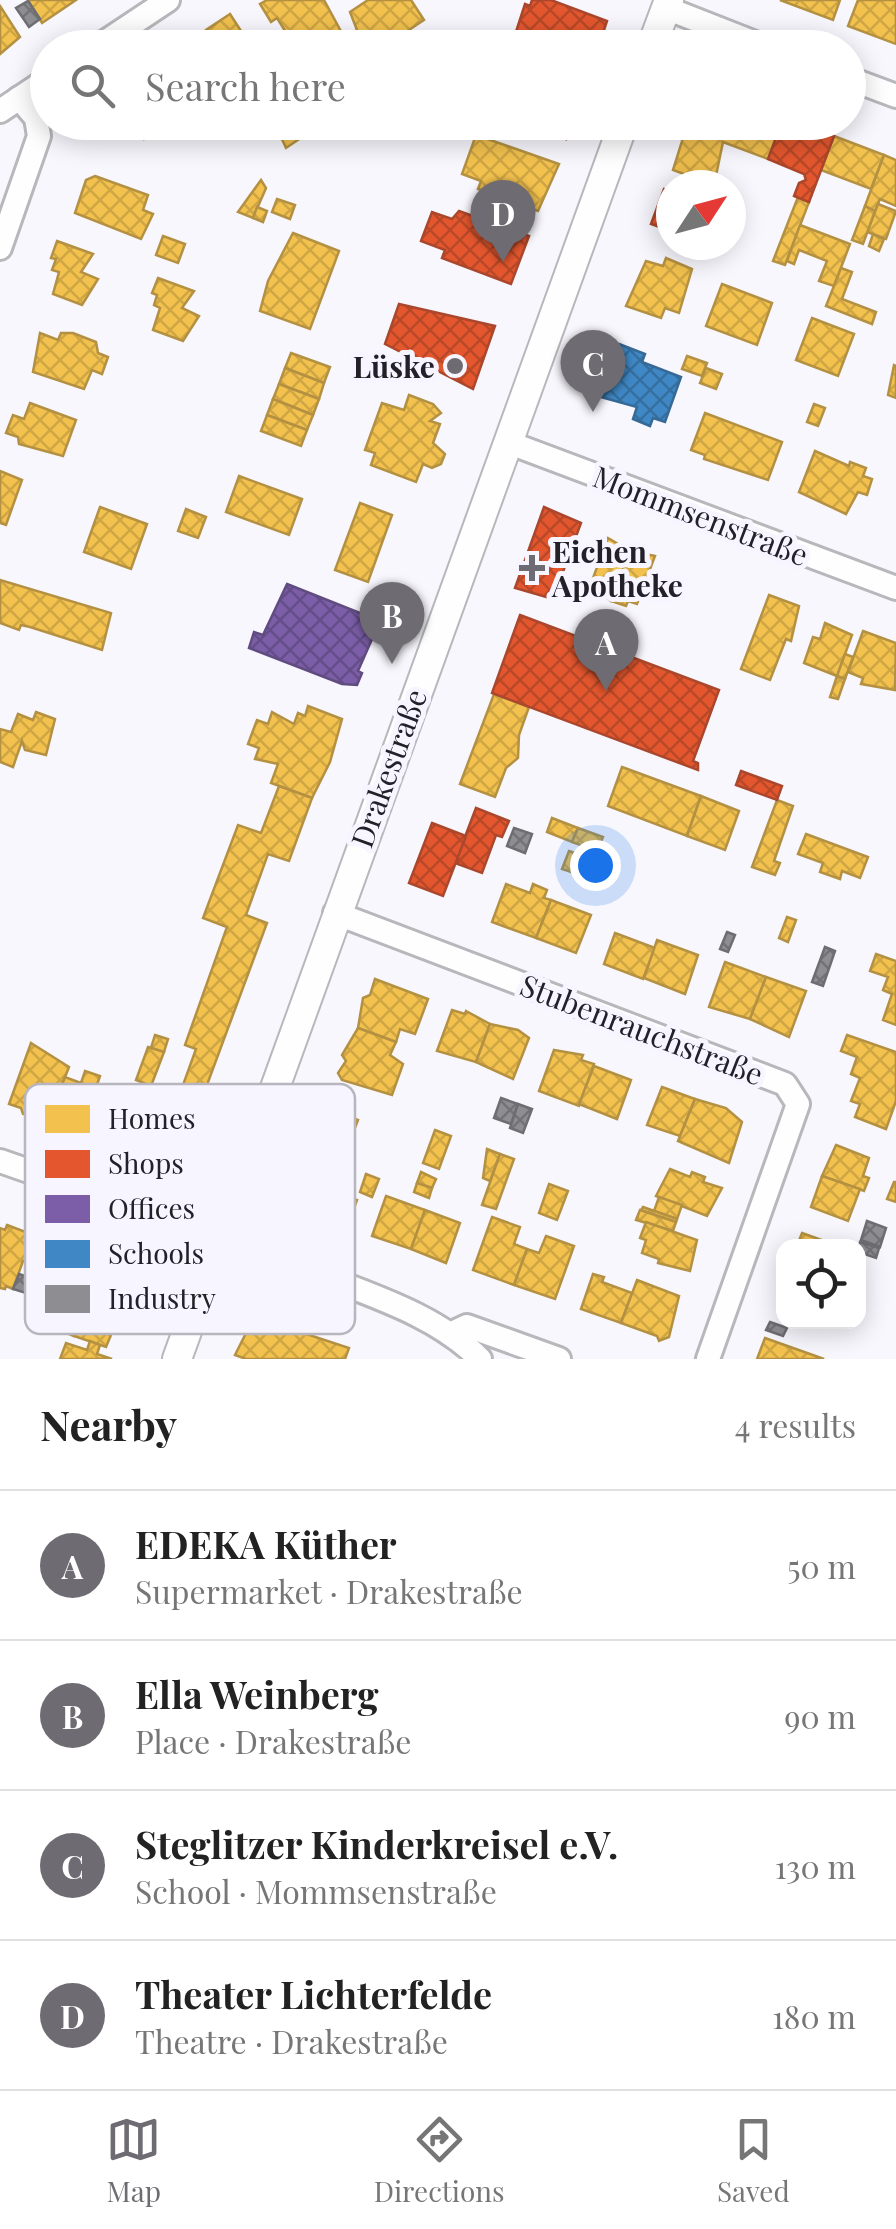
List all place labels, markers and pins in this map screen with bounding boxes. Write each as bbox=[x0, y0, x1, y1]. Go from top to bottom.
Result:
pin: D bbox=[470, 180, 536, 262]
pin: C bbox=[560, 330, 626, 412]
place label: Lüske bbox=[353, 346, 435, 386]
marker: Lüske bbox=[444, 355, 466, 377]
place label: Eichen Apotheke bbox=[551, 531, 683, 605]
marker: Eichen Apotheke bbox=[521, 557, 543, 579]
pin: B bbox=[360, 582, 424, 664]
pin: A bbox=[574, 608, 638, 691]

